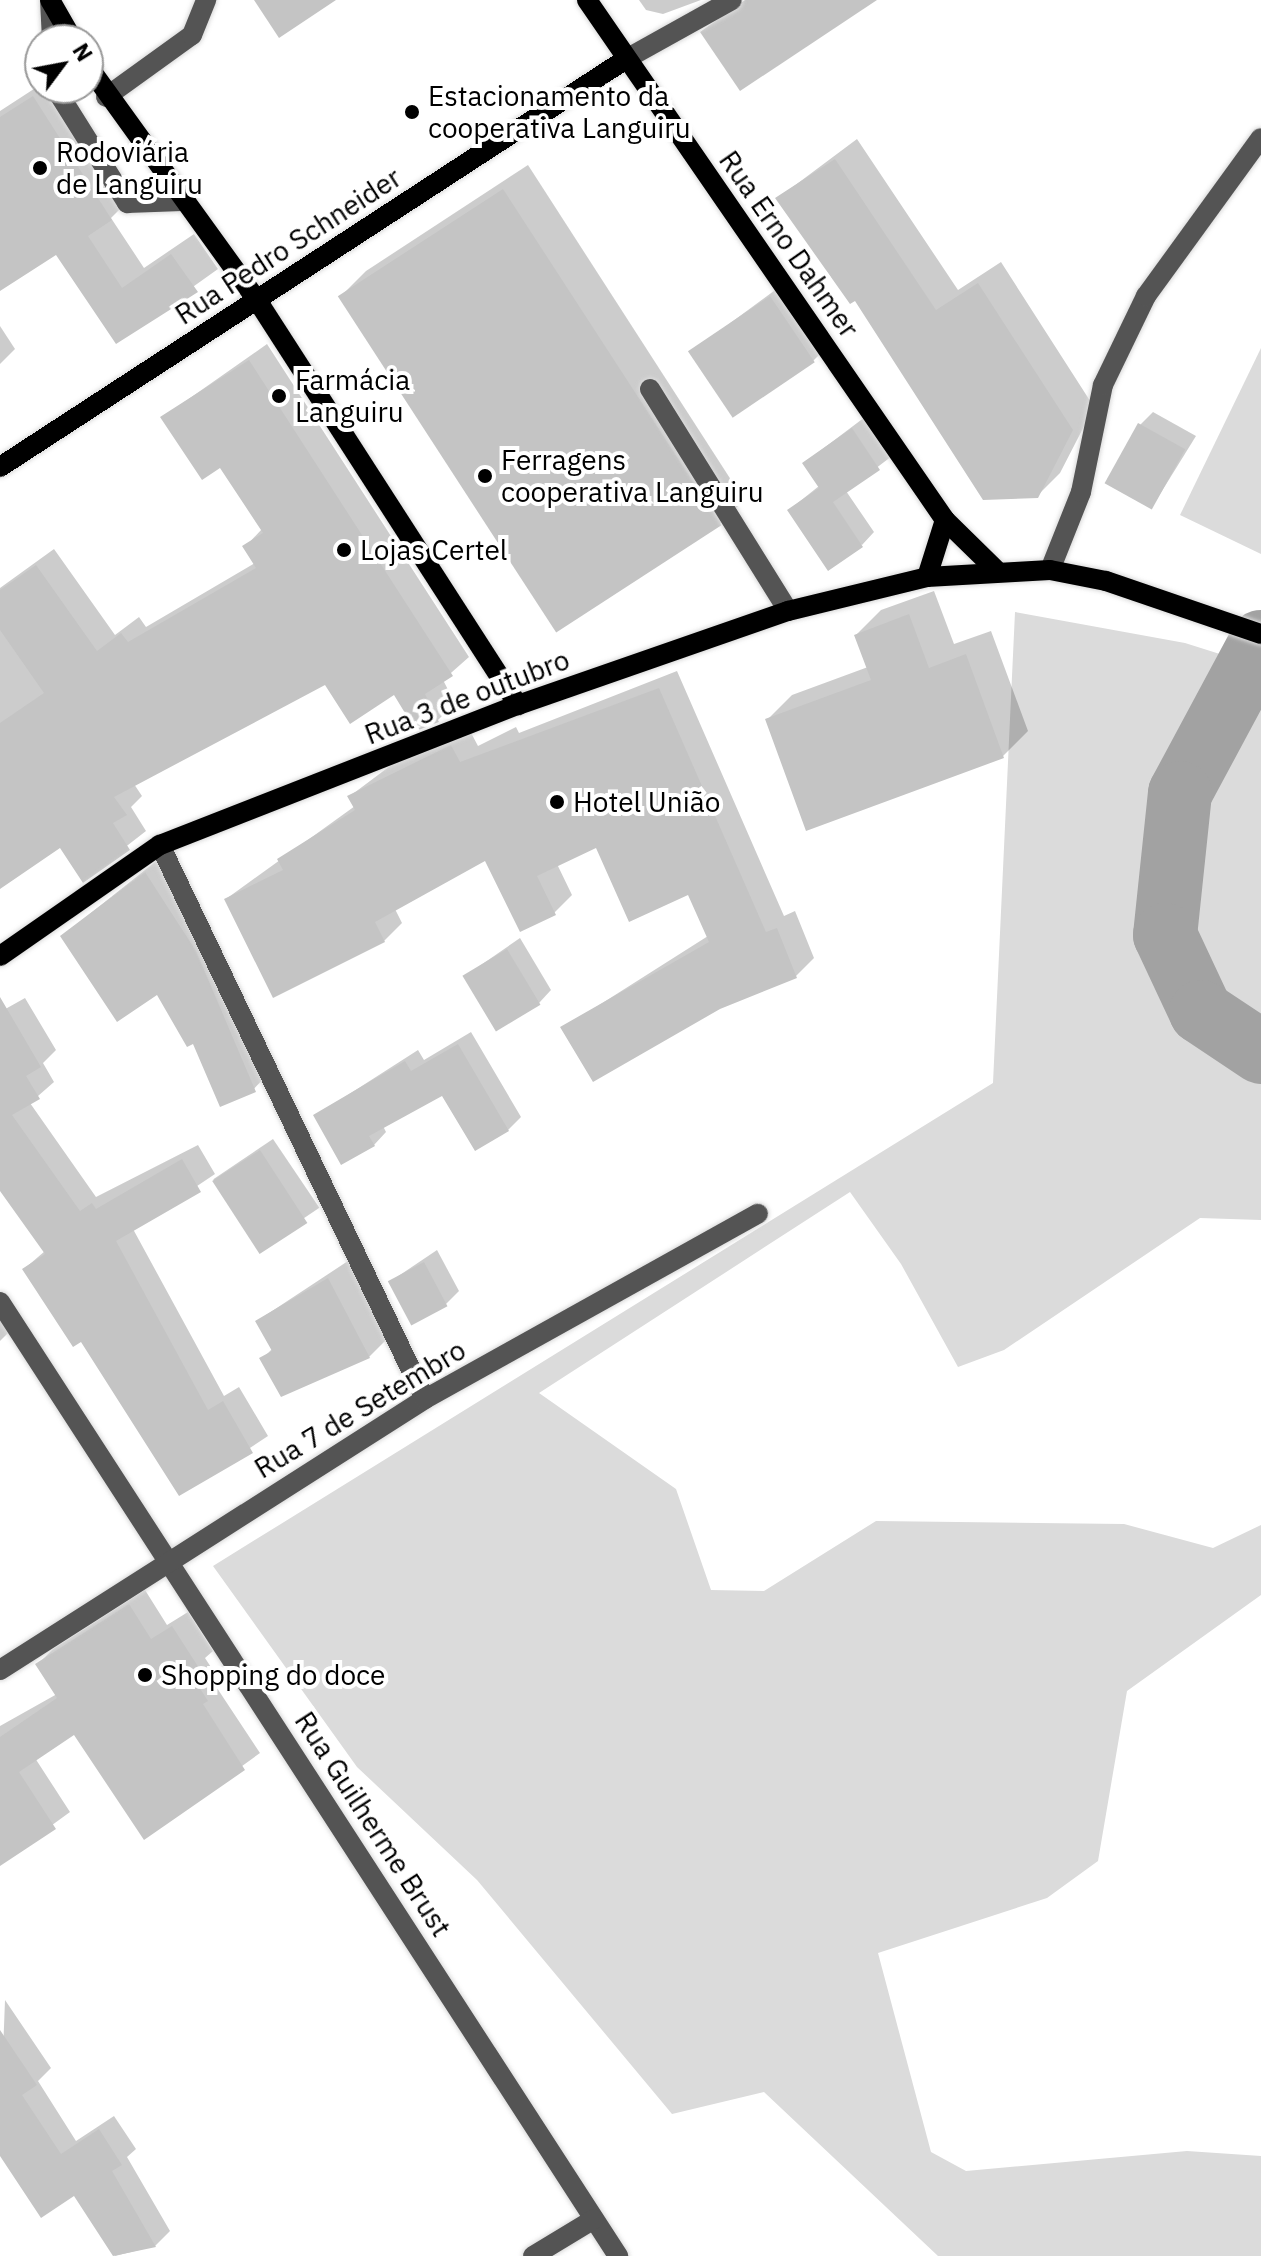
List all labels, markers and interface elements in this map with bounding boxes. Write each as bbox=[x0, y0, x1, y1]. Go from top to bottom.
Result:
north arrow bbox=[24, 24, 104, 104]
text: N bbox=[67, 38, 100, 67]
place label: Estacionamento da cooperativa Languiru bbox=[428, 79, 691, 145]
marker: Estacionamento da cooperativa Languiru bbox=[403, 103, 421, 121]
place label: Rodoviária de Languiru bbox=[56, 135, 203, 201]
street label: Rua Erno Dahmer bbox=[712, 144, 866, 344]
marker: Rodoviária de Languiru bbox=[31, 159, 49, 177]
street label: Rua Pedro Schneider bbox=[169, 160, 407, 332]
place label: Farmácia Languiru bbox=[295, 363, 410, 429]
marker: Farmácia Languiru bbox=[270, 387, 288, 405]
place label: Ferragens cooperativa Languiru bbox=[501, 443, 764, 509]
marker: Ferragens cooperativa Languiru bbox=[476, 467, 494, 485]
place label: Lojas Certel bbox=[360, 533, 507, 567]
marker: Lojas Certel bbox=[335, 541, 353, 559]
street label: Rua 3 de outubro bbox=[360, 643, 574, 751]
place label: Hotel União bbox=[573, 785, 720, 819]
marker: Hotel União bbox=[548, 793, 566, 811]
street label: Rua 7 de Setembro bbox=[248, 1333, 472, 1485]
place label: Shopping do doce bbox=[161, 1658, 385, 1692]
marker: Shopping do doce bbox=[136, 1666, 154, 1684]
street label: Rua Guilherme Brust bbox=[288, 1705, 458, 1943]

